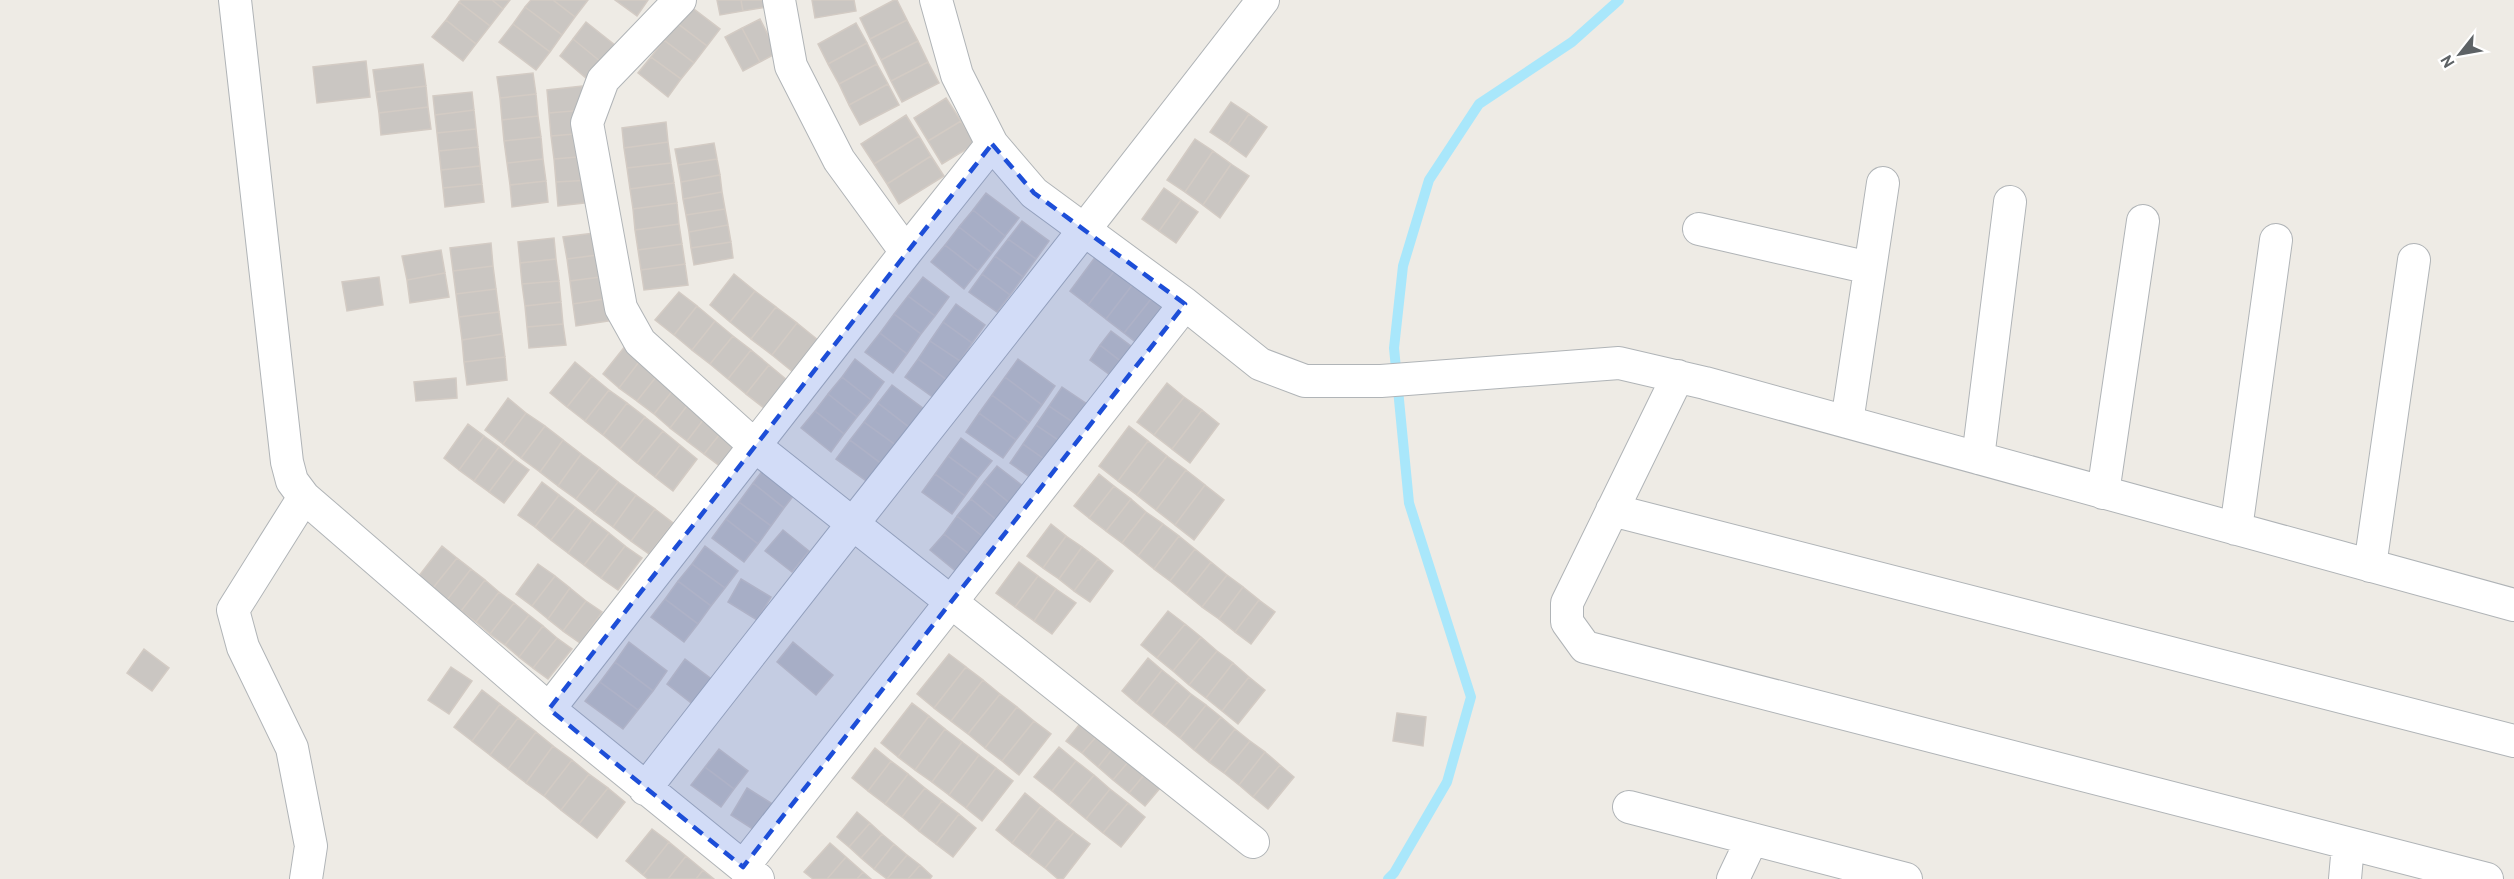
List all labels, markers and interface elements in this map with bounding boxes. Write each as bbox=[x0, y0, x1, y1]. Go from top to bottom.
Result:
north arrow bbox=[2430, 24, 2490, 84]
text: N bbox=[2437, 51, 2460, 71]

